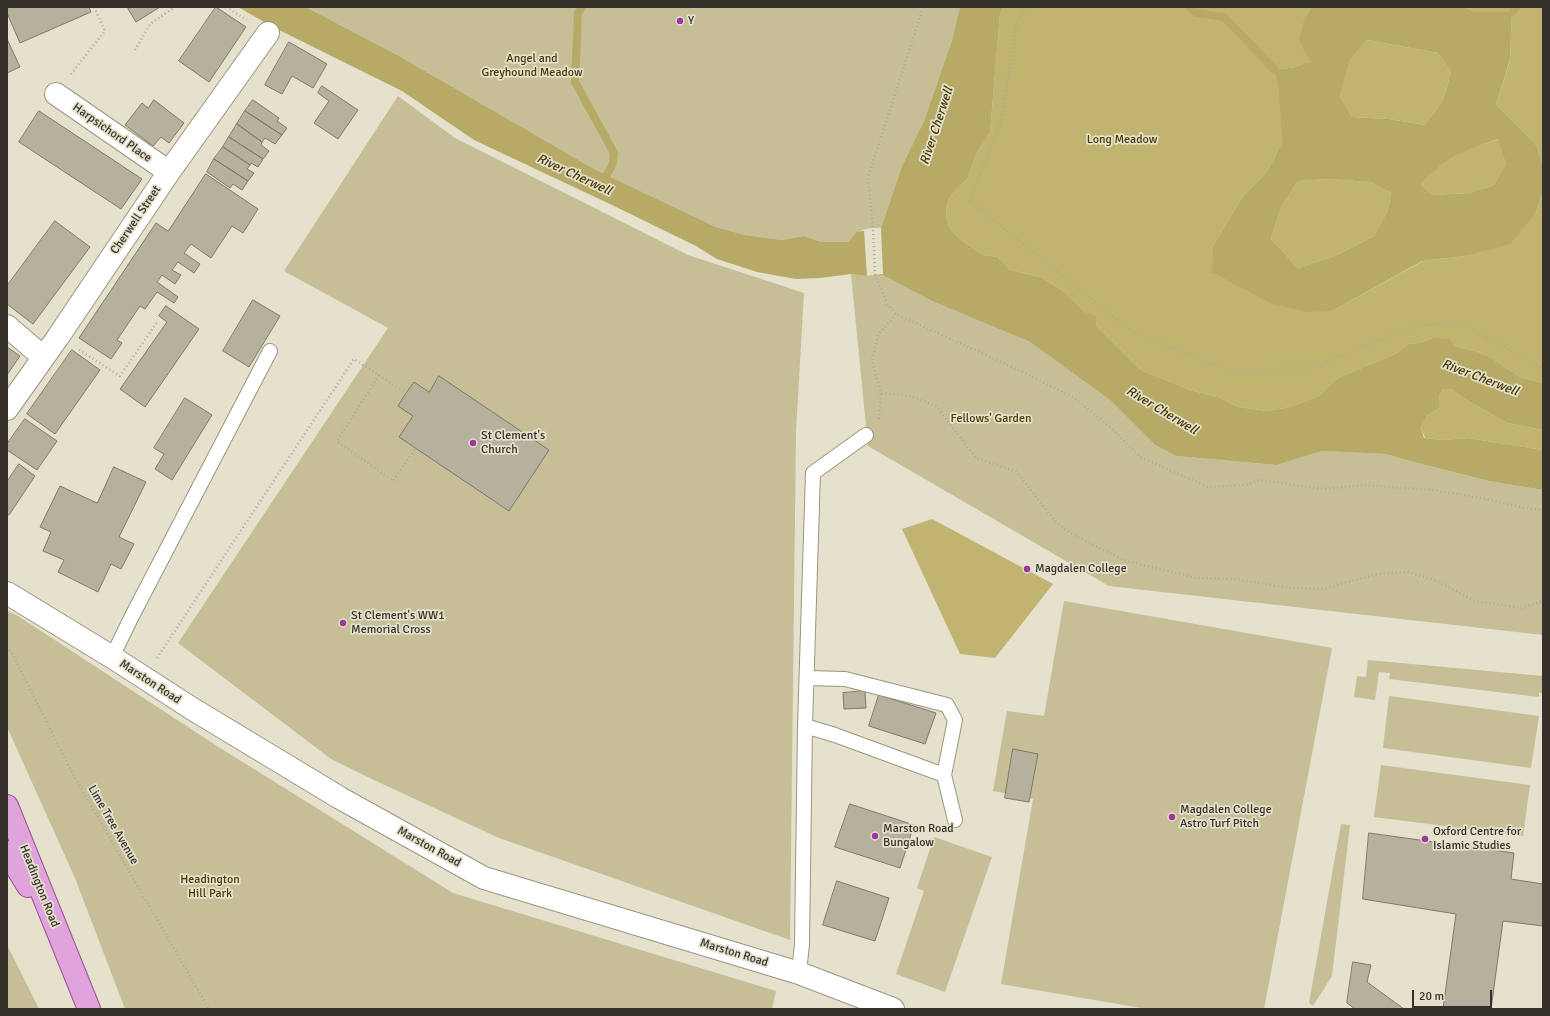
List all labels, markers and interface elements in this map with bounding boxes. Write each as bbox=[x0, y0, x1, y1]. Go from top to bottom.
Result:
place label: Y bbox=[688, 14, 694, 28]
marker: Y bbox=[675, 16, 685, 26]
park label: Angel and Greyhound Meadow bbox=[481, 52, 583, 80]
water label: River Cherwell bbox=[917, 85, 957, 167]
street label: Harpsichord Place bbox=[70, 100, 154, 166]
park label: Long Meadow bbox=[1087, 133, 1157, 147]
water label: River Cherwell bbox=[534, 151, 614, 199]
street label: Cherwell Street bbox=[108, 183, 164, 257]
water label: River Cherwell bbox=[1439, 356, 1521, 400]
water label: River Cherwell bbox=[1123, 384, 1201, 438]
park label: Fellows' Garden bbox=[951, 412, 1031, 426]
place label: St Clement's Church bbox=[481, 429, 545, 457]
marker: St Clement's Church bbox=[468, 438, 478, 448]
place label: Magdalen College bbox=[1035, 562, 1127, 576]
marker: Magdalen College bbox=[1022, 564, 1032, 574]
place label: St Clement's WW1 Memorial Cross bbox=[351, 609, 445, 637]
marker: St Clement's WW1 Memorial Cross bbox=[338, 618, 348, 628]
street label: Marston Road bbox=[116, 657, 184, 707]
street label: Lime Tree Avenue bbox=[84, 783, 142, 867]
place label: Magdalen College Astro Turf Pitch bbox=[1180, 803, 1272, 831]
marker: Magdalen College Astro Turf Pitch bbox=[1167, 812, 1177, 822]
place label: Marston Road Bungalow bbox=[883, 822, 954, 850]
street label: Marston Road bbox=[395, 824, 463, 870]
place label: Oxford Centre for Islamic Studies bbox=[1433, 825, 1521, 853]
marker: Marston Road Bungalow bbox=[870, 831, 880, 841]
marker: Oxford Centre for Islamic Studies bbox=[1420, 834, 1430, 844]
street label: Headington Road bbox=[16, 843, 62, 929]
park label: Headington Hill Park bbox=[180, 873, 240, 901]
street label: Marston Road bbox=[698, 936, 770, 970]
scale bar bbox=[1414, 982, 1494, 1008]
text: 20 m bbox=[1419, 989, 1444, 1004]

